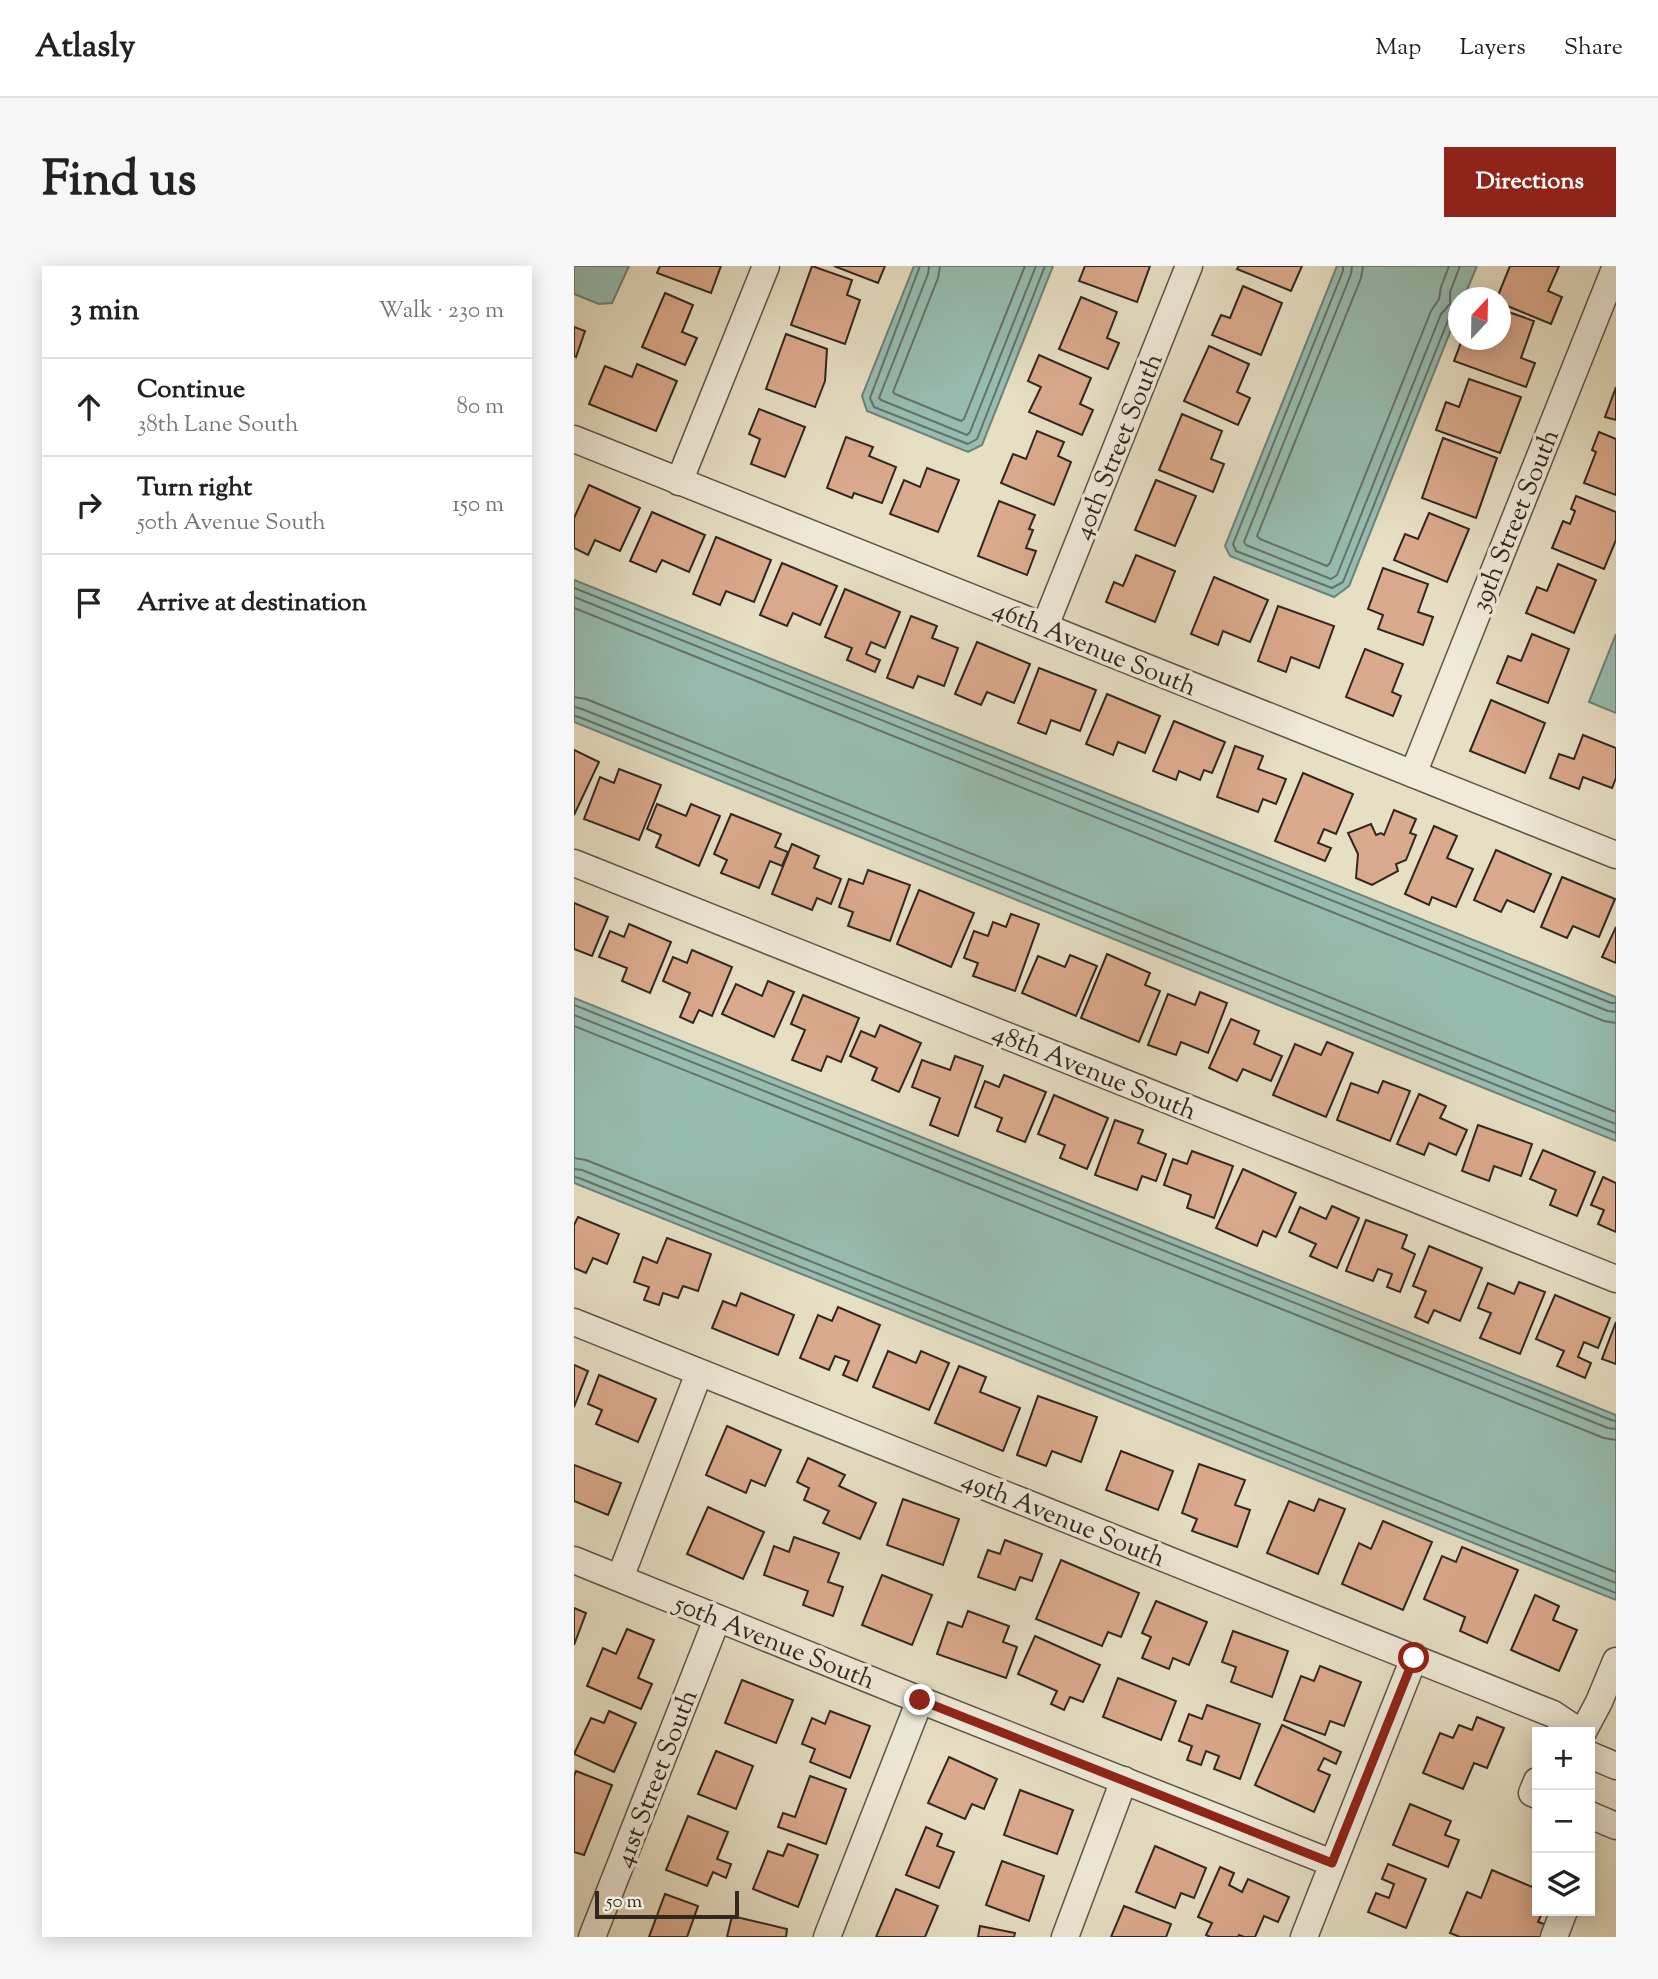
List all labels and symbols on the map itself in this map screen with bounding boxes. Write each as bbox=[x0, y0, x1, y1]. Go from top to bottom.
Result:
north arrow bbox=[1448, 287, 1511, 350]
street label: 40th Street South bbox=[1065, 348, 1174, 546]
street label: 39th Street South bbox=[1463, 424, 1570, 618]
street label: 46th Avenue South bbox=[987, 592, 1201, 707]
street label: 48th Avenue South bbox=[987, 1016, 1202, 1131]
street label: 49th Avenue South bbox=[956, 1463, 1170, 1578]
street label: 50th Avenue South bbox=[666, 1585, 880, 1700]
route start bbox=[1398, 1642, 1429, 1673]
street label: 41st Street South bbox=[606, 1684, 708, 1873]
route end bbox=[904, 1684, 935, 1715]
scale bar bbox=[595, 1888, 738, 1920]

